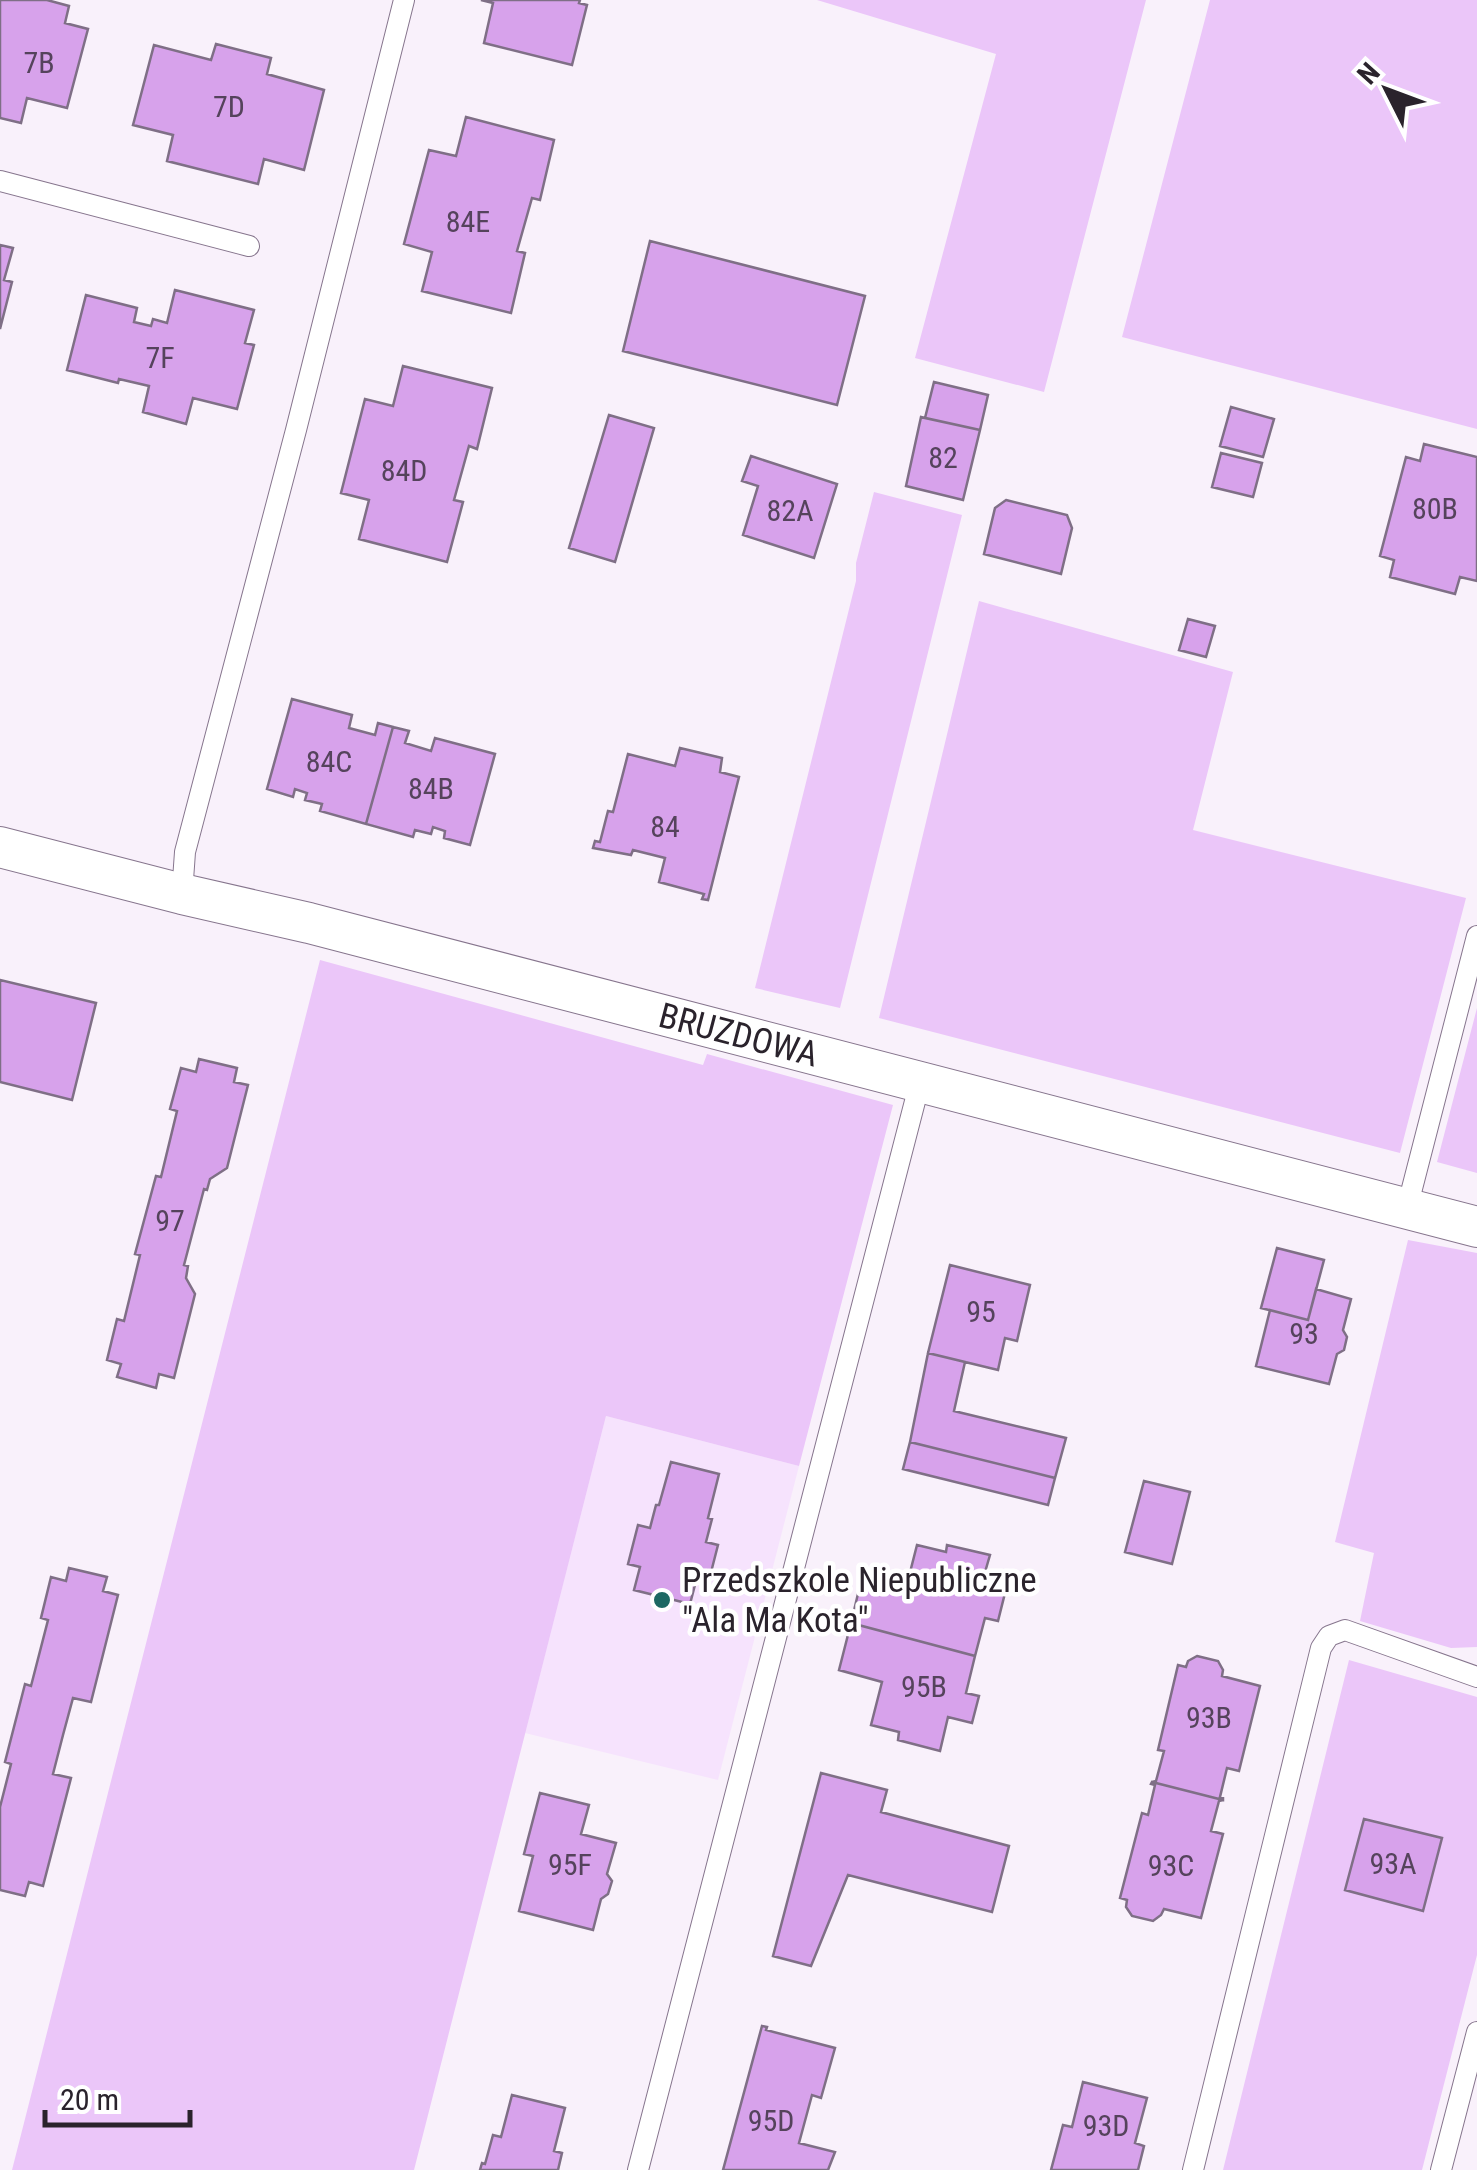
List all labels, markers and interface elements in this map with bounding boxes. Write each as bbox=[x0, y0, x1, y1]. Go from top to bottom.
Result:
north arrow bbox=[1337, 40, 1437, 140]
house number: 7B bbox=[23, 45, 55, 80]
text: N bbox=[1351, 56, 1387, 91]
house number: 7D bbox=[213, 89, 245, 124]
house number: 84E bbox=[446, 204, 490, 239]
house number: 7F bbox=[145, 340, 175, 375]
house number: 82 bbox=[928, 440, 958, 475]
house number: 84D bbox=[381, 453, 427, 488]
house number: 80B bbox=[1412, 491, 1458, 526]
house number: 82A bbox=[767, 493, 813, 528]
house number: 84C bbox=[306, 744, 352, 779]
house number: 84B bbox=[408, 771, 454, 806]
house number: 84 bbox=[650, 809, 680, 844]
street label: BRUZDOWA bbox=[654, 995, 822, 1076]
house number: 97 bbox=[155, 1203, 185, 1238]
house number: 95 bbox=[966, 1294, 996, 1329]
house number: 93 bbox=[1289, 1316, 1319, 1351]
place label: Przedszkole Niepubliczne "Ala Ma Kota" bbox=[682, 1560, 1037, 1641]
marker: Przedszkole Niepubliczne "Ala Ma Kota" bbox=[651, 1589, 673, 1611]
house number: 95B bbox=[901, 1669, 947, 1704]
house number: 93B bbox=[1186, 1700, 1232, 1735]
house number: 93A bbox=[1370, 1846, 1416, 1881]
house number: 95F bbox=[548, 1847, 592, 1882]
house number: 93C bbox=[1148, 1848, 1194, 1883]
scale bar bbox=[45, 2065, 190, 2127]
text: 20 m bbox=[60, 2082, 119, 2117]
house number: 95D bbox=[748, 2103, 794, 2138]
house number: 93D bbox=[1083, 2108, 1129, 2143]

